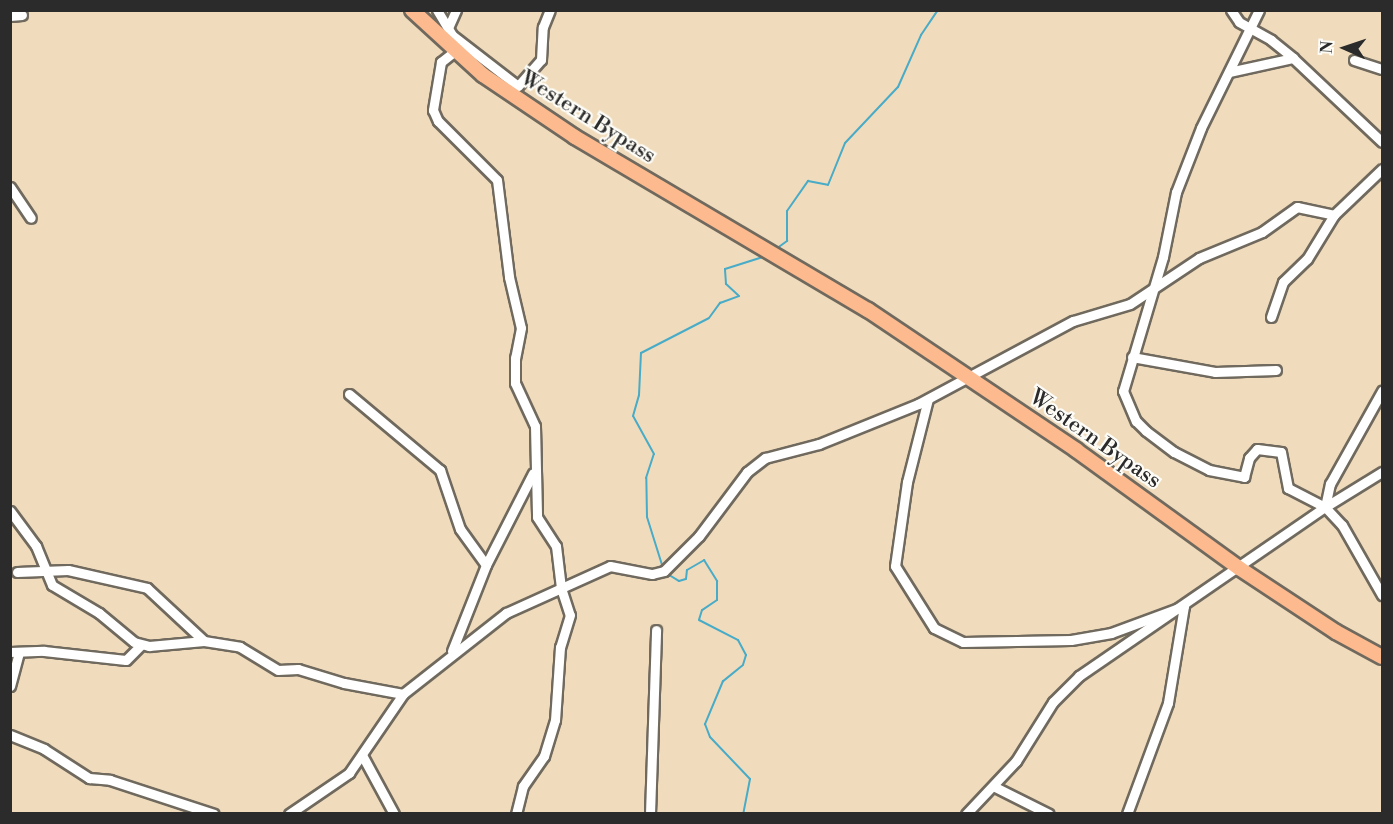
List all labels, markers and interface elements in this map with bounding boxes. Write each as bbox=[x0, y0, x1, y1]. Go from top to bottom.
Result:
north arrow bbox=[1315, 18, 1375, 78]
text: N bbox=[1317, 40, 1337, 54]
street label: Western Bypass bbox=[516, 65, 660, 169]
street label: Western Bypass bbox=[1024, 384, 1166, 494]

